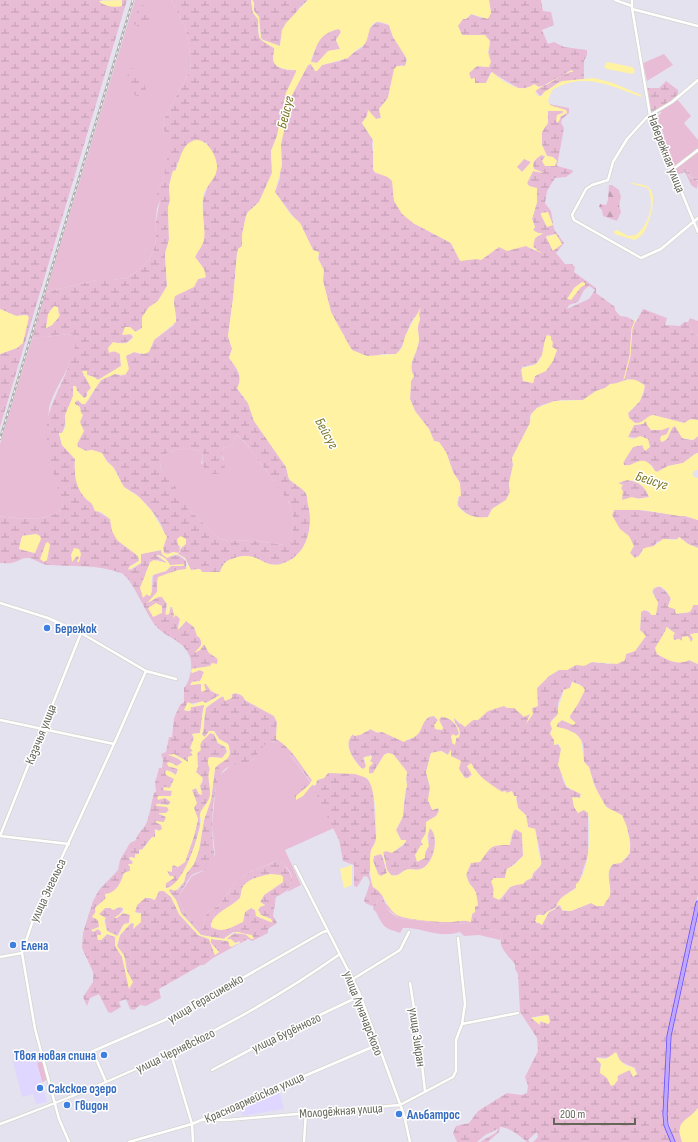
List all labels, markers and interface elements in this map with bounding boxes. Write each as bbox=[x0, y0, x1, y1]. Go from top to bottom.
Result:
water label: Бейсуг bbox=[273, 94, 298, 130]
street label: Набережная улица bbox=[644, 112, 688, 195]
water label: Бейсуг bbox=[311, 415, 342, 452]
water label: Бейсуг bbox=[634, 467, 670, 494]
place label: Бережок bbox=[55, 621, 97, 637]
marker: Бережок bbox=[42, 623, 52, 633]
street label: Казачья улица bbox=[22, 702, 60, 767]
street label: улица Энгельса bbox=[26, 856, 70, 925]
place label: Елена bbox=[21, 938, 48, 954]
marker: Елена bbox=[8, 940, 18, 950]
street label: улица Луначарского bbox=[340, 969, 387, 1058]
street label: улица Герасименко bbox=[165, 971, 246, 1027]
street label: улица Зикран bbox=[405, 1007, 429, 1068]
street label: улица Будённого bbox=[249, 1009, 324, 1057]
street label: улица Чернявского bbox=[133, 1025, 218, 1077]
place label: Твоя новая спина bbox=[14, 1048, 96, 1064]
marker: Твоя новая спина bbox=[99, 1050, 109, 1060]
street label: Красноармейская улица bbox=[202, 1069, 307, 1127]
place label: Сакское озеро bbox=[48, 1081, 117, 1097]
marker: Сакское озеро bbox=[35, 1083, 45, 1093]
place label: Гвидон bbox=[75, 1098, 109, 1114]
marker: Гвидон bbox=[62, 1100, 72, 1110]
street label: Молодёжная улица bbox=[299, 1100, 383, 1122]
scale bar bbox=[554, 1100, 635, 1126]
place label: Альбатрос bbox=[406, 1107, 461, 1123]
text: 200 m bbox=[560, 1107, 586, 1122]
marker: Альбатрос bbox=[394, 1109, 404, 1119]

